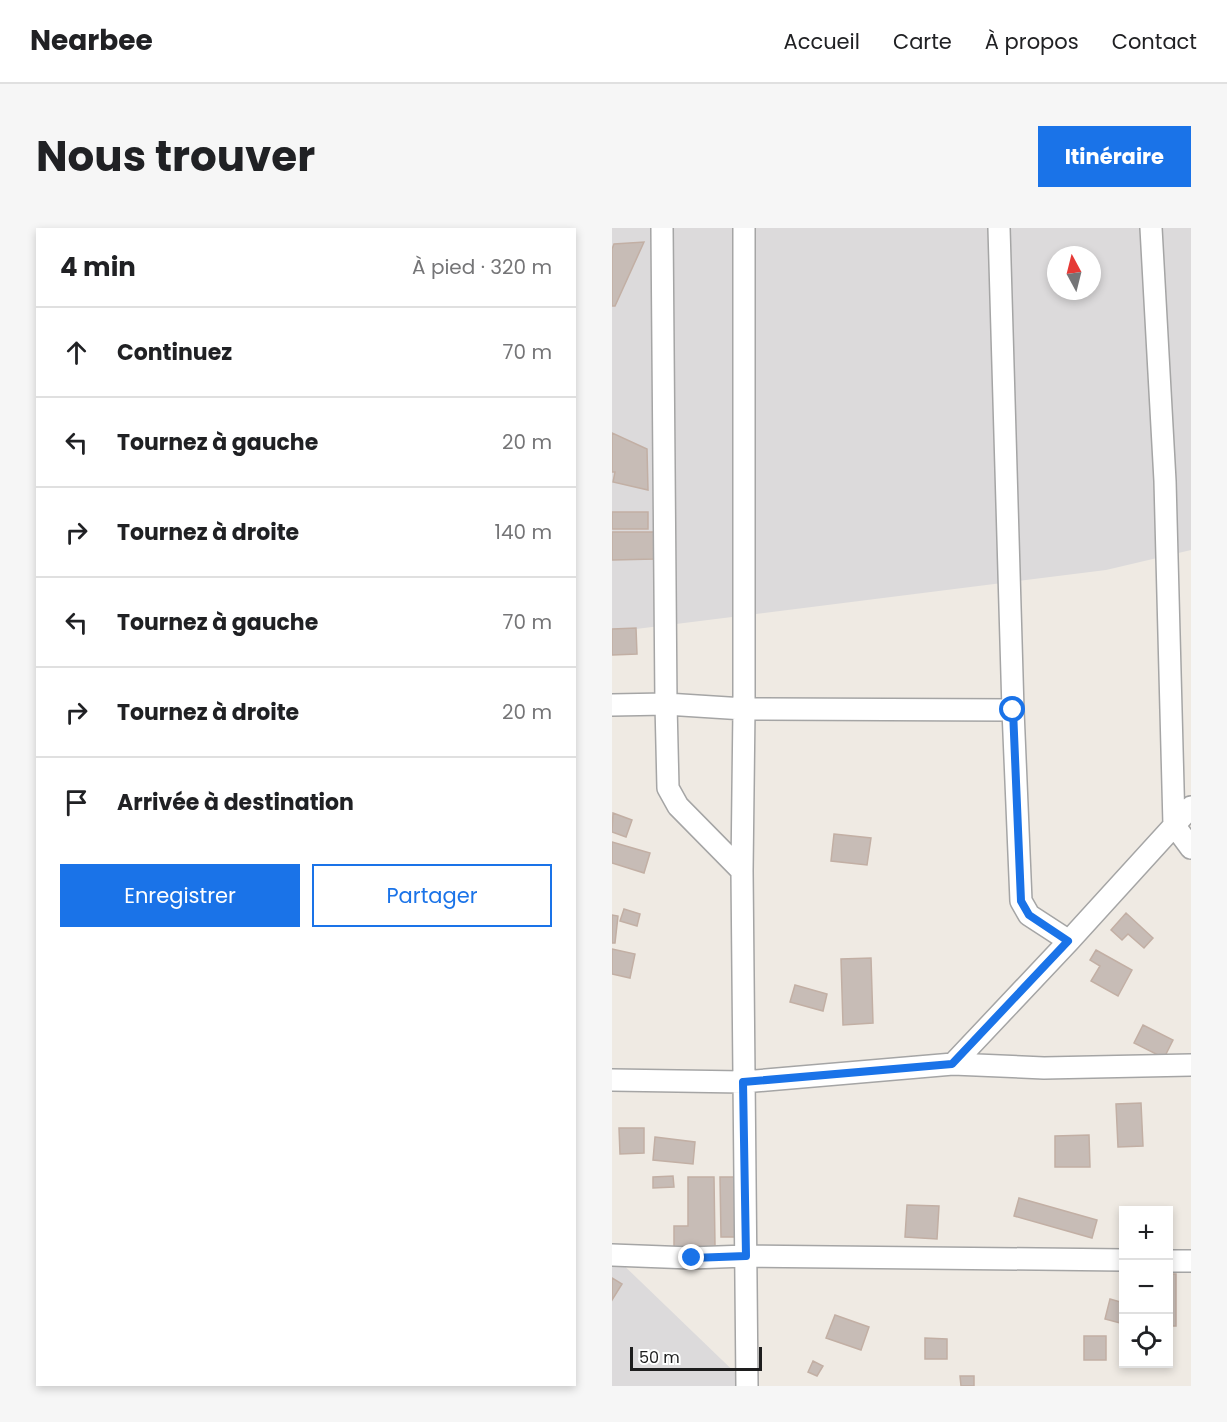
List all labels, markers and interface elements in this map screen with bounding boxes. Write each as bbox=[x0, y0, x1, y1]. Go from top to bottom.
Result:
text: Nearbee bbox=[30, 21, 153, 60]
text: Accueil bbox=[783, 27, 860, 56]
text: Carte bbox=[893, 27, 952, 56]
text: À propos bbox=[985, 27, 1079, 56]
text: Contact bbox=[1112, 27, 1197, 56]
button: Itinéraire bbox=[1038, 126, 1191, 187]
text: Nous trouver bbox=[36, 127, 315, 186]
north arrow bbox=[1047, 246, 1101, 300]
text: 4 min bbox=[60, 249, 136, 285]
text: À pied · 320 m bbox=[412, 253, 552, 281]
icon: ahead bbox=[60, 336, 93, 369]
text: Continuez bbox=[117, 337, 232, 368]
text: 70 m bbox=[503, 338, 552, 366]
icon: left bbox=[60, 426, 93, 459]
text: Tournez à gauche bbox=[117, 427, 318, 458]
text: 20 m bbox=[502, 428, 552, 456]
icon: right bbox=[60, 516, 93, 549]
text: Tournez à droite bbox=[117, 517, 299, 548]
text: 140 m bbox=[495, 518, 552, 546]
icon: left bbox=[60, 606, 93, 639]
text: Tournez à gauche bbox=[117, 607, 318, 638]
text: 70 m bbox=[503, 608, 552, 636]
icon: right bbox=[60, 696, 93, 729]
route start bbox=[999, 696, 1025, 722]
text: Tournez à droite bbox=[117, 697, 299, 728]
text: 20 m bbox=[502, 698, 552, 726]
icon: arrive bbox=[60, 786, 93, 819]
text: Arrivée à destination bbox=[117, 787, 354, 818]
button: Enregistrer bbox=[60, 864, 300, 927]
button: Partager bbox=[312, 864, 552, 927]
map controls bbox=[1119, 1206, 1173, 1368]
button: + bbox=[1119, 1206, 1173, 1260]
route end bbox=[678, 1244, 704, 1270]
button: − bbox=[1119, 1260, 1173, 1314]
button: locate bbox=[1119, 1314, 1173, 1368]
scale bar bbox=[630, 1344, 762, 1372]
text: 50 m bbox=[639, 1346, 680, 1369]

